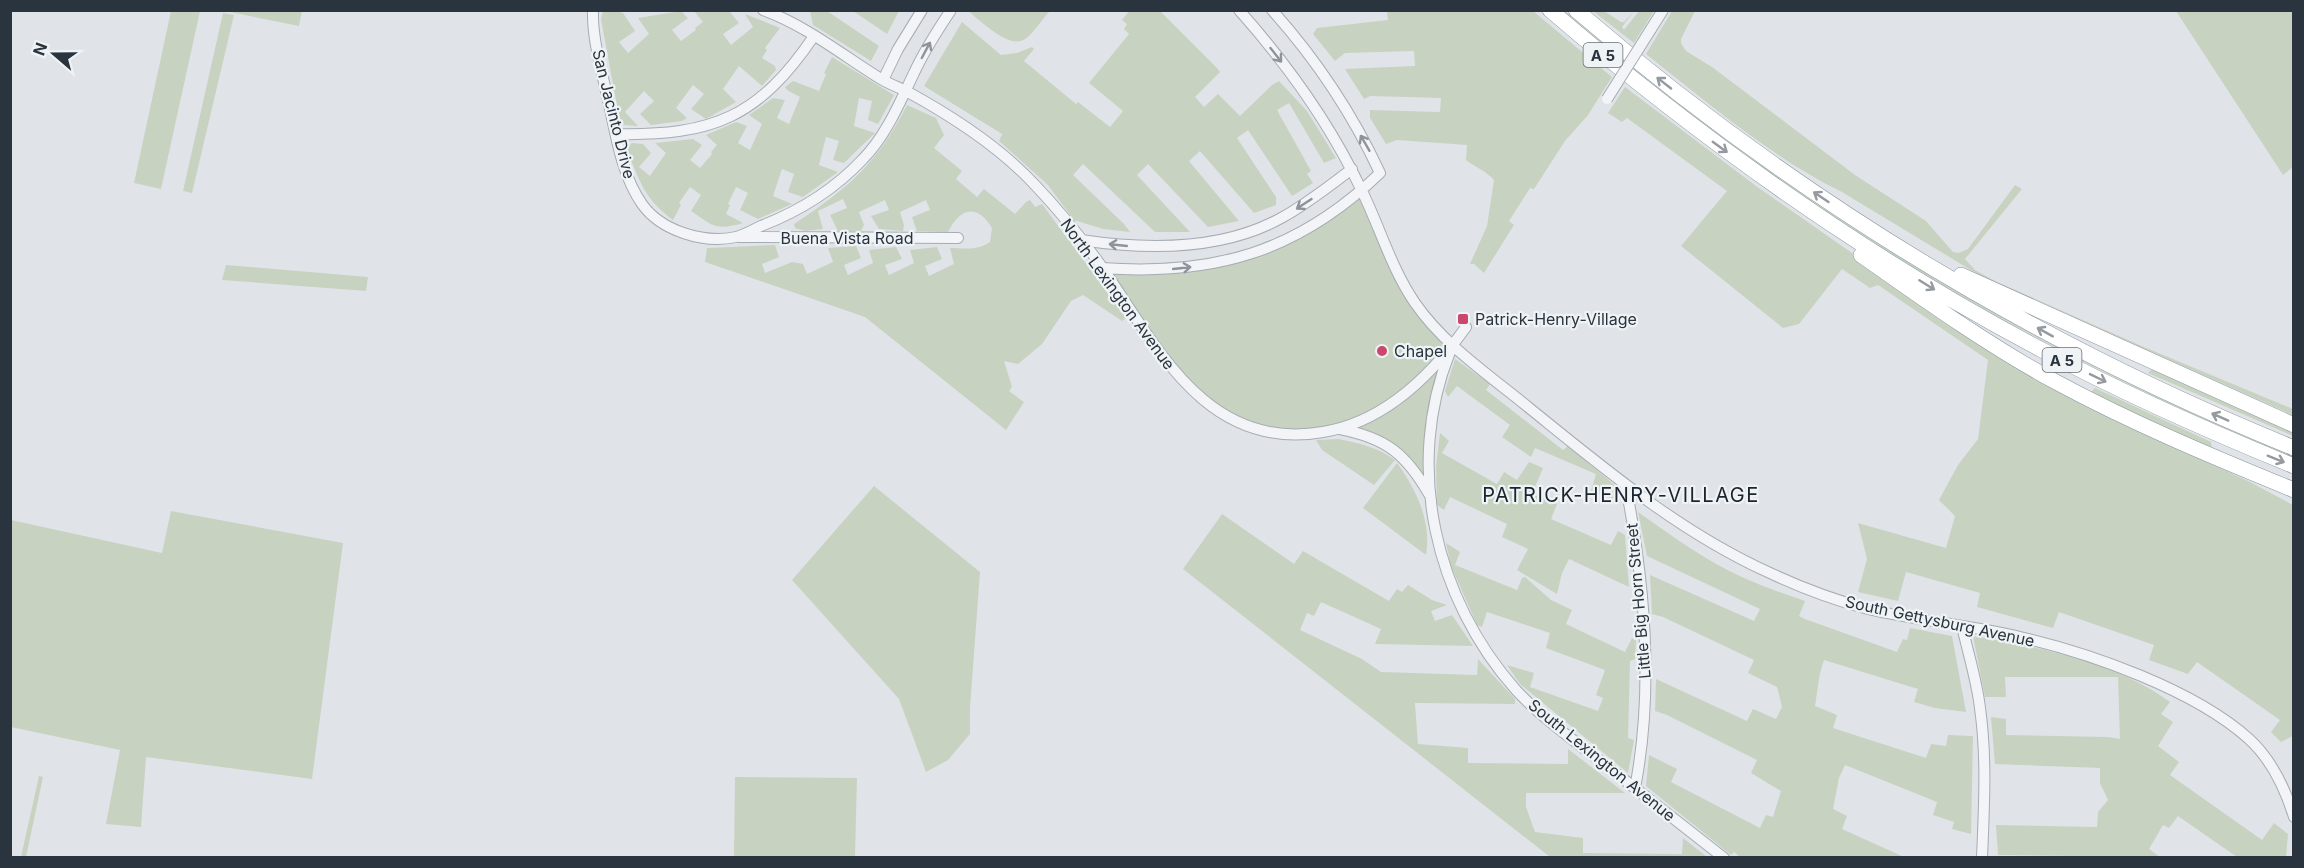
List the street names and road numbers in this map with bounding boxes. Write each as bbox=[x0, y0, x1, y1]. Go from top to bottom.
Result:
road number: A 5 bbox=[1584, 43, 1622, 67]
street label: San Jacinto Drive bbox=[588, 47, 640, 181]
street label: North Lexington Avenue bbox=[1056, 215, 1180, 373]
street label: Buena Vista Road bbox=[781, 228, 913, 248]
road number: A 5 bbox=[2042, 348, 2082, 372]
street label: Little Big Horn Street bbox=[1621, 522, 1655, 680]
street label: South Gettysburg Avenue bbox=[1843, 591, 2037, 651]
street label: South Lexington Avenue bbox=[1525, 695, 1679, 825]

